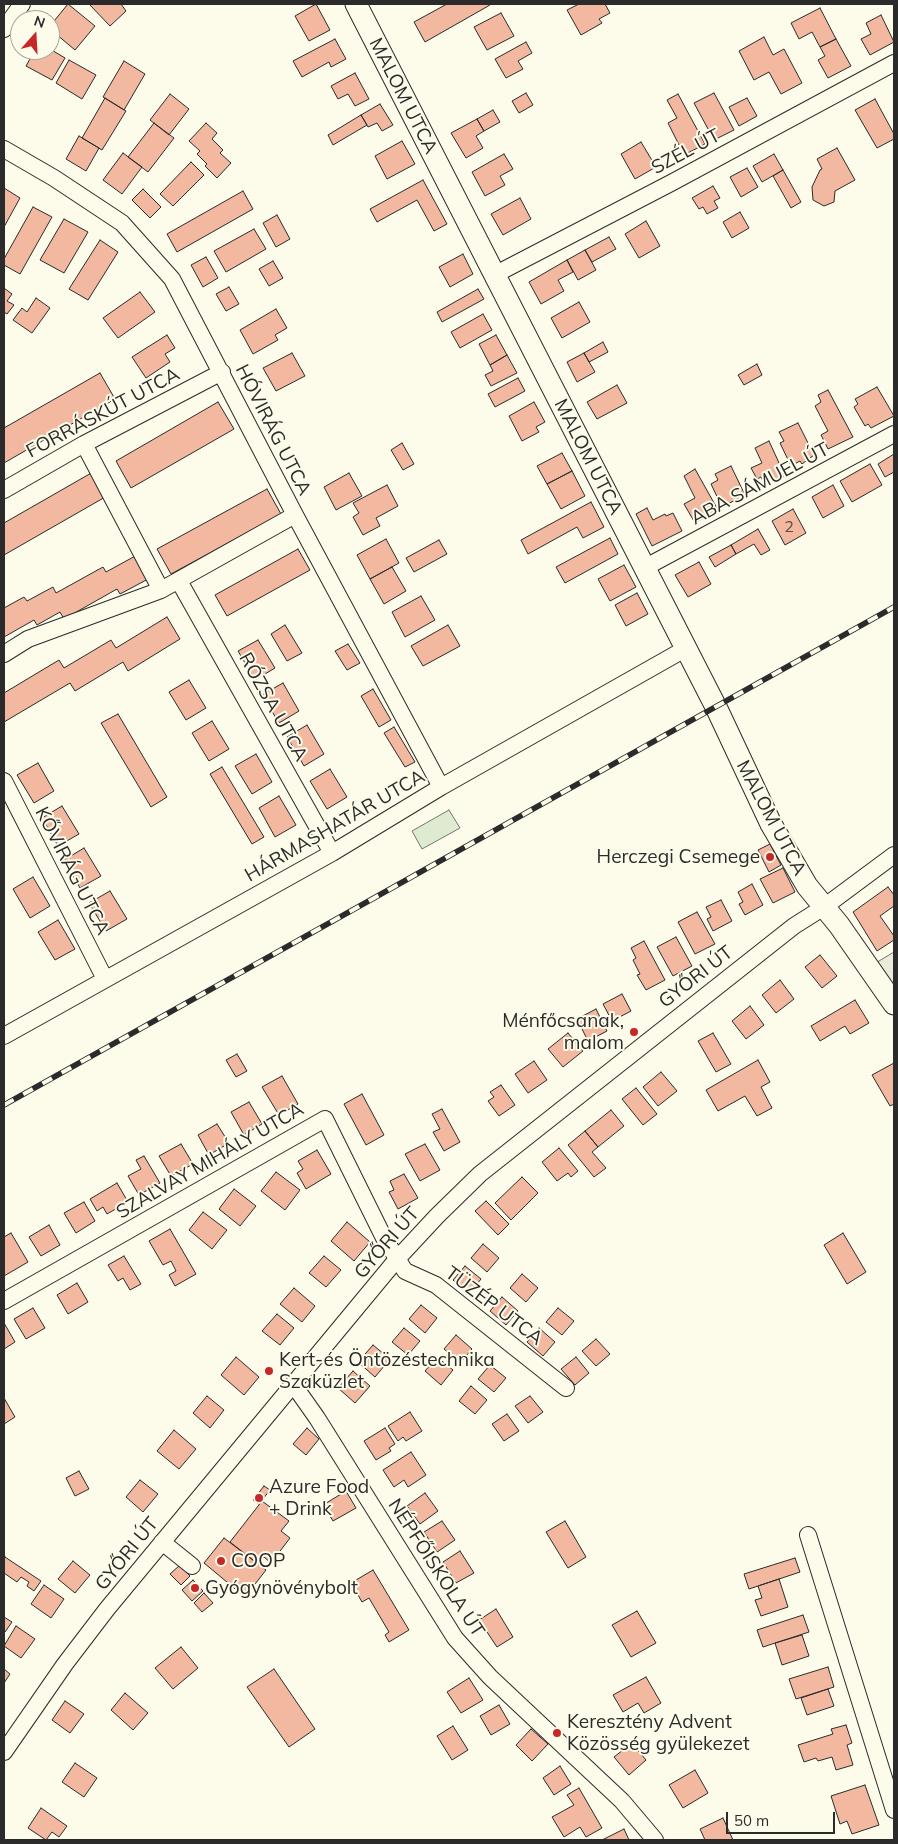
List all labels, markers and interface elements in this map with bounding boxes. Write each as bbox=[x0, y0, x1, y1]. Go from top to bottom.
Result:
north arrow bbox=[10, 10, 60, 60]
text: N bbox=[32, 12, 47, 32]
street label: MALOM UTCA bbox=[364, 34, 442, 158]
street label: SZÉL ÚT bbox=[648, 124, 724, 180]
street label: HÓVIRÁG UTCA bbox=[230, 361, 316, 499]
street label: FORRÁSKÚT UTCA bbox=[23, 363, 183, 463]
street label: MALOM UTCA bbox=[549, 395, 627, 519]
street label: ABA SÁMUEL ÚT bbox=[687, 438, 833, 530]
house number: 2 bbox=[784, 517, 794, 537]
street label: RÓZSA UTCA bbox=[234, 649, 312, 765]
street label: MALOM UTCA bbox=[731, 757, 811, 879]
street label: HÁRMASHATÁR UTCA bbox=[241, 765, 429, 887]
street label: KŐVIRÁG UTCA bbox=[30, 803, 114, 939]
place label: Herczegi Csemege bbox=[597, 846, 760, 868]
marker: Herczegi Csemege bbox=[764, 851, 776, 863]
street label: GYŐRI ÚT bbox=[655, 941, 737, 1013]
place label: Ménfőcsanak, malom bbox=[502, 1010, 624, 1054]
marker: Ménfőcsanak, malom bbox=[628, 1026, 640, 1038]
street label: SZALVAY MIHÁLY UTCA bbox=[112, 1098, 308, 1224]
street label: GYŐRI ÚT bbox=[350, 1203, 424, 1283]
street label: TÜZÉP UTCA bbox=[441, 1262, 547, 1350]
place label: Kert-és Öntözéstechnika Szaküzlet bbox=[279, 1349, 495, 1393]
marker: Kert-és Öntözéstechnika Szaküzlet bbox=[263, 1365, 275, 1377]
place label: Azure Food + Drink bbox=[269, 1476, 369, 1520]
marker: Azure Food + Drink bbox=[253, 1492, 265, 1504]
street label: NÉPFŐISKOLA ÚT bbox=[383, 1495, 489, 1641]
street label: GYŐRI ÚT bbox=[91, 1513, 163, 1595]
place label: COOP bbox=[231, 1550, 285, 1572]
marker: COOP bbox=[215, 1555, 227, 1567]
place label: Gyógynövénybolt bbox=[205, 1577, 358, 1599]
marker: Gyógynövénybolt bbox=[189, 1582, 201, 1594]
place label: Keresztény Advent Közösség gyülekezet bbox=[567, 1711, 750, 1755]
marker: Keresztény Advent Közösség gyülekezet bbox=[551, 1727, 563, 1739]
scale bar bbox=[728, 1802, 837, 1834]
text: 50 m bbox=[734, 1811, 769, 1830]

